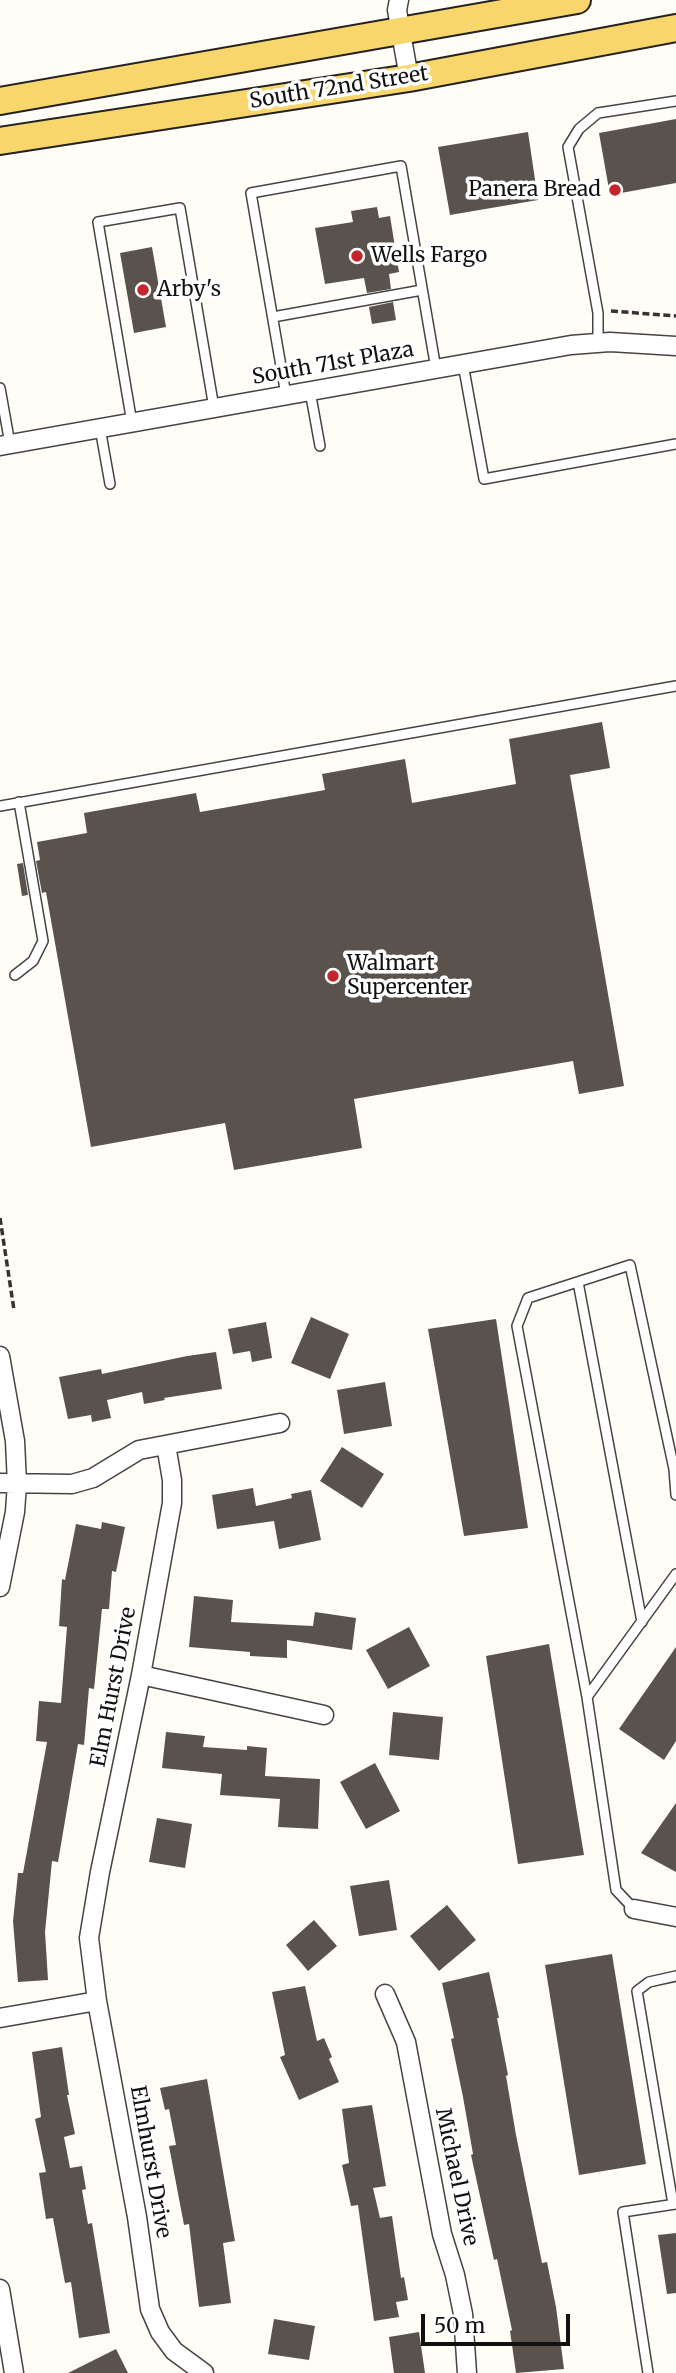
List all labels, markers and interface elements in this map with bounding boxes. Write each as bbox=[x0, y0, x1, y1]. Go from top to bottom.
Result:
street label: South 72nd Street bbox=[248, 61, 430, 115]
place label: Panera Bread bbox=[468, 177, 601, 203]
marker: Panera Bread bbox=[607, 182, 623, 198]
place label: Wells Fargo bbox=[371, 243, 487, 269]
marker: Wells Fargo bbox=[349, 248, 365, 264]
place label: Arby's bbox=[157, 277, 221, 303]
marker: Arby's bbox=[135, 282, 151, 298]
street label: South 71st Plaza bbox=[250, 337, 416, 391]
place label: Walmart Supercenter bbox=[347, 951, 469, 1001]
marker: Walmart Supercenter bbox=[325, 968, 341, 984]
street label: Elm Hurst Drive bbox=[86, 1605, 142, 1769]
street label: Elmhurst Drive bbox=[124, 2084, 176, 2240]
street label: Michael Drive bbox=[429, 2106, 483, 2248]
scale bar bbox=[424, 2300, 573, 2344]
text: 50 m bbox=[434, 2312, 485, 2339]

